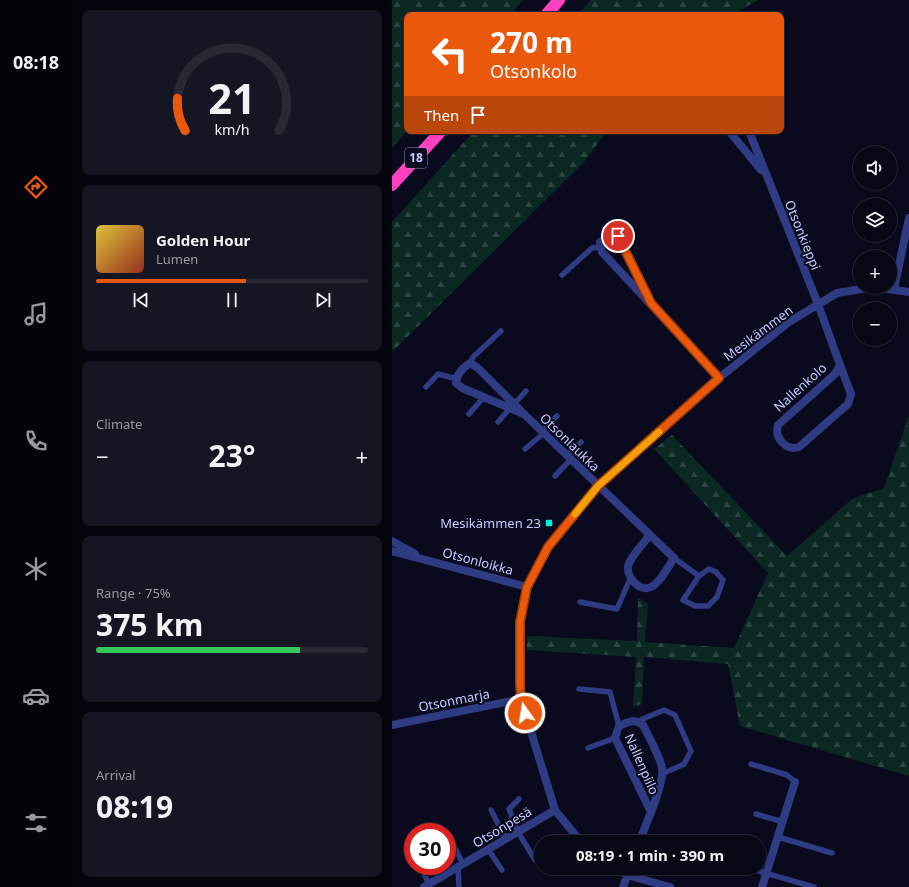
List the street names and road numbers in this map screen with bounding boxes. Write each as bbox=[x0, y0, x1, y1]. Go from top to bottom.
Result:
road number: 18 bbox=[405, 148, 427, 168]
street label: Otsonkieppi bbox=[781, 197, 825, 273]
street label: Mesikämmen bbox=[720, 301, 796, 365]
street label: Nallenkolo bbox=[770, 358, 830, 416]
street label: Otsonlaukka bbox=[536, 409, 604, 475]
street label: Otsonloikka bbox=[441, 543, 515, 579]
street label: Otsonmarja bbox=[417, 684, 491, 716]
street label: Nallenpiilo bbox=[621, 731, 664, 798]
street label: Otsonpesä bbox=[469, 802, 535, 852]

